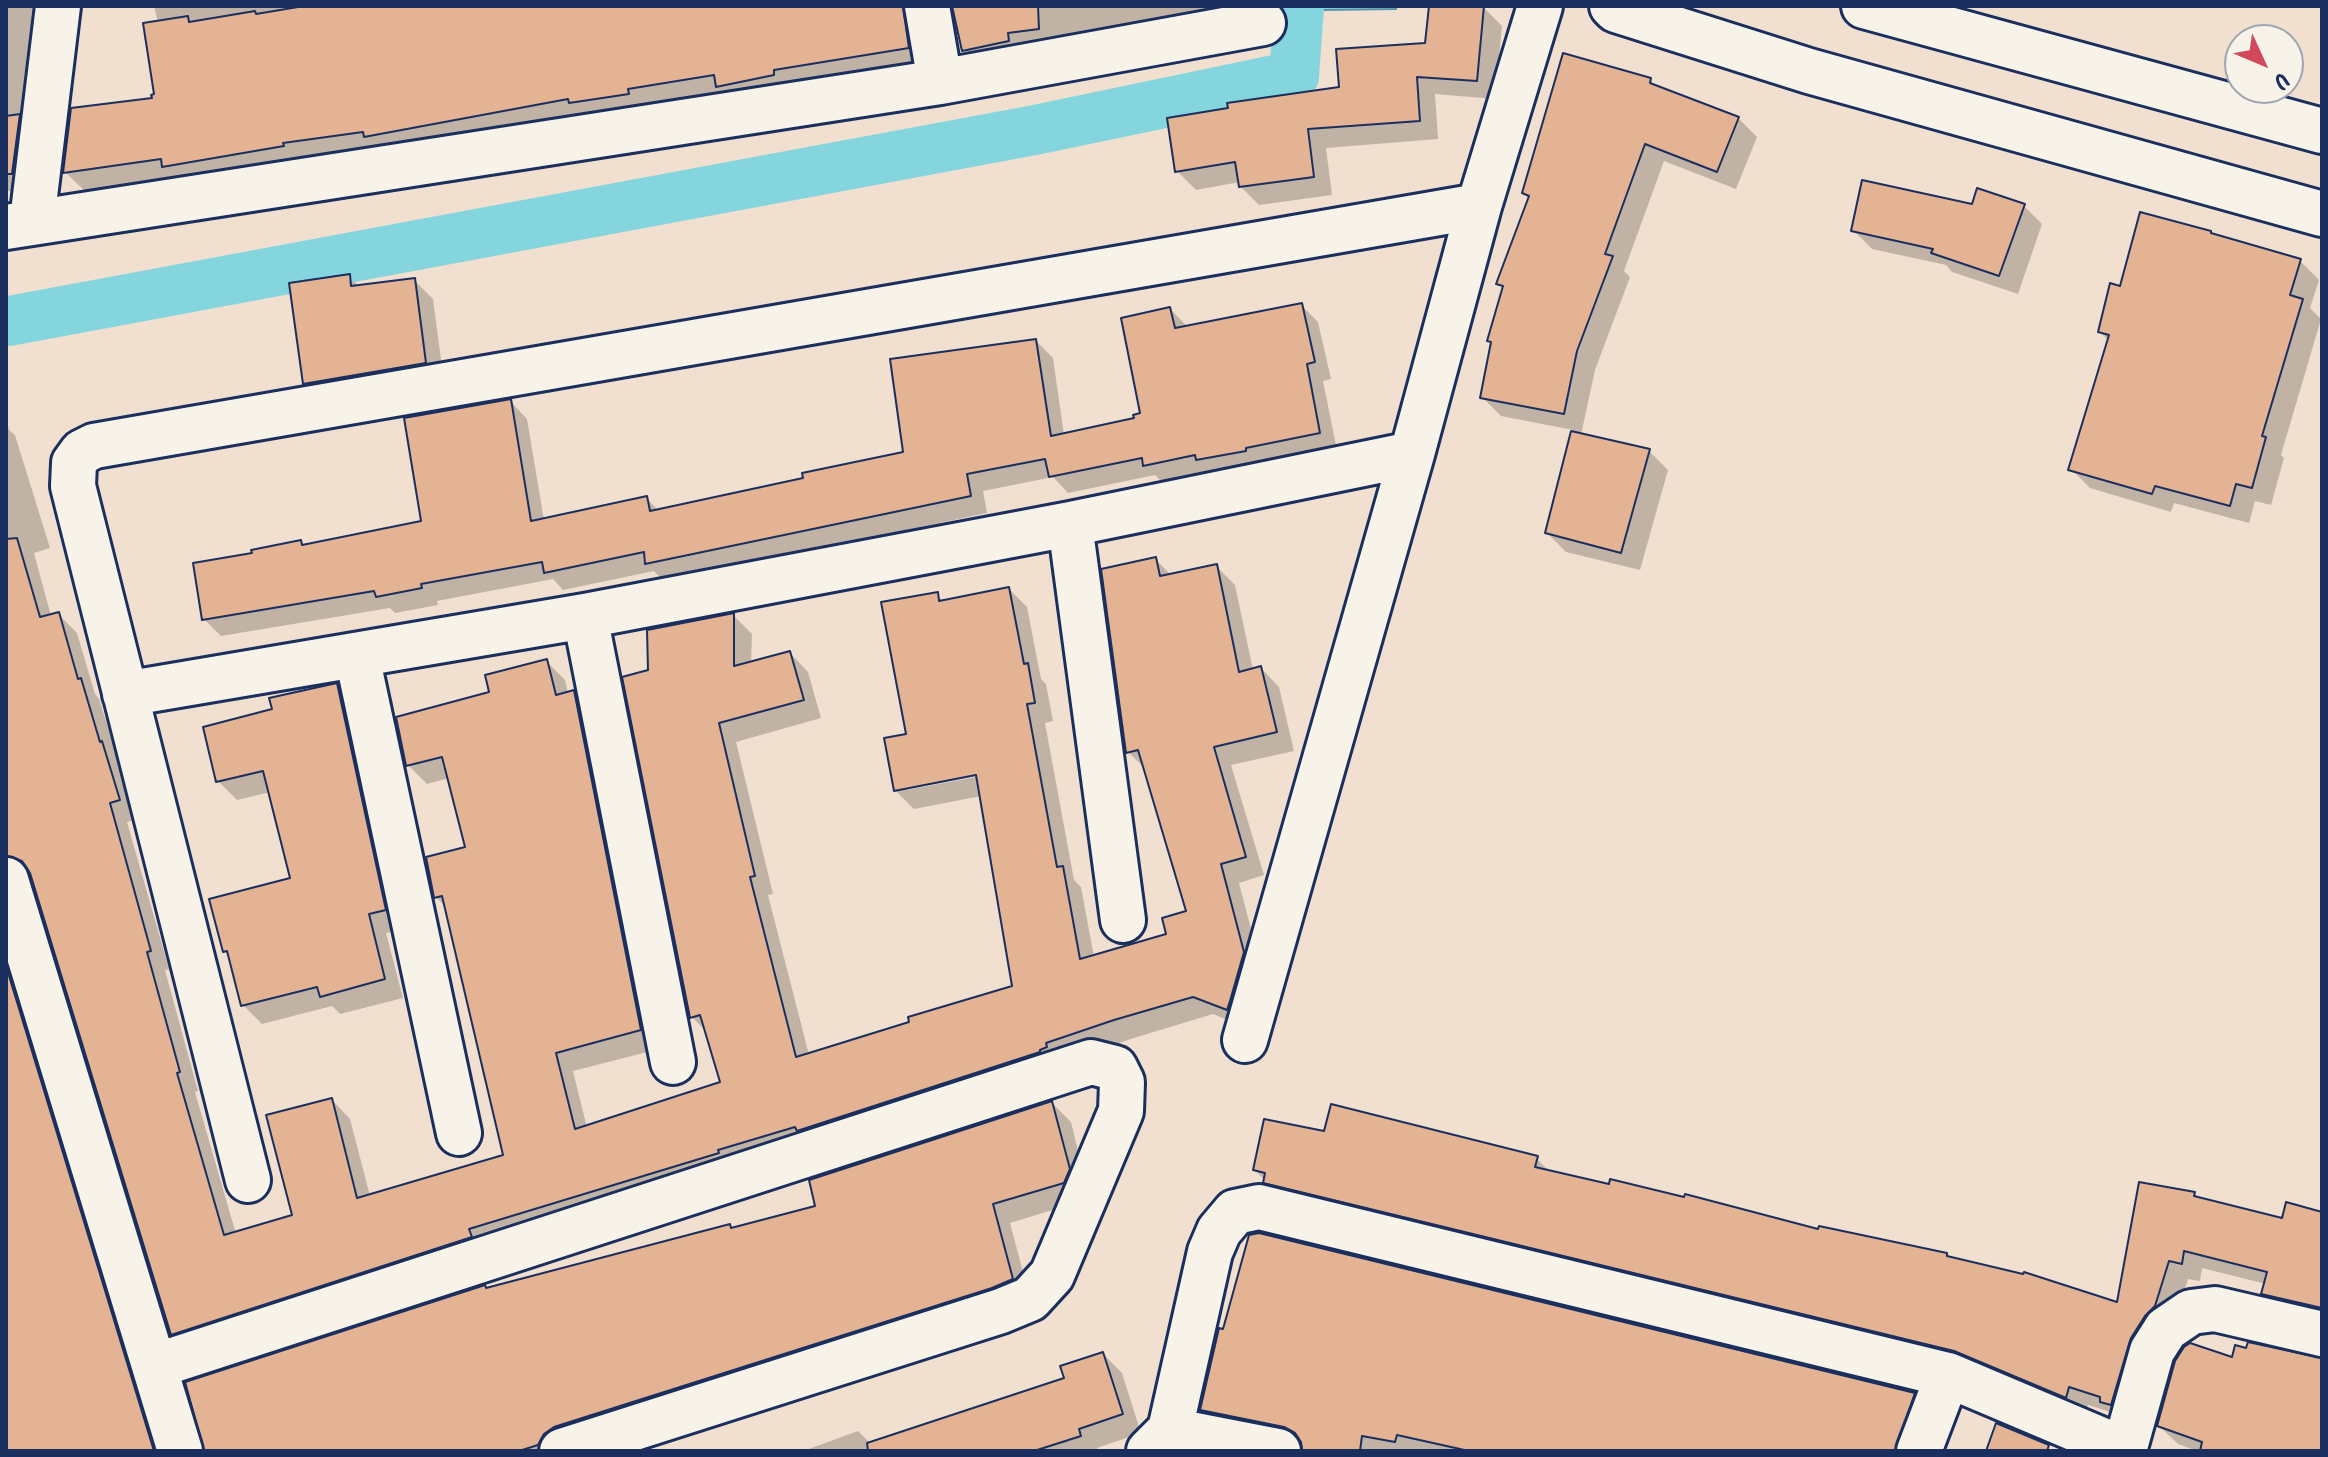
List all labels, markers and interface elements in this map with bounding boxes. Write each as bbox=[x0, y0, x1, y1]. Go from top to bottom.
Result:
north arrow bbox=[2224, 24, 2304, 104]
text: U bbox=[2263, 63, 2297, 96]

